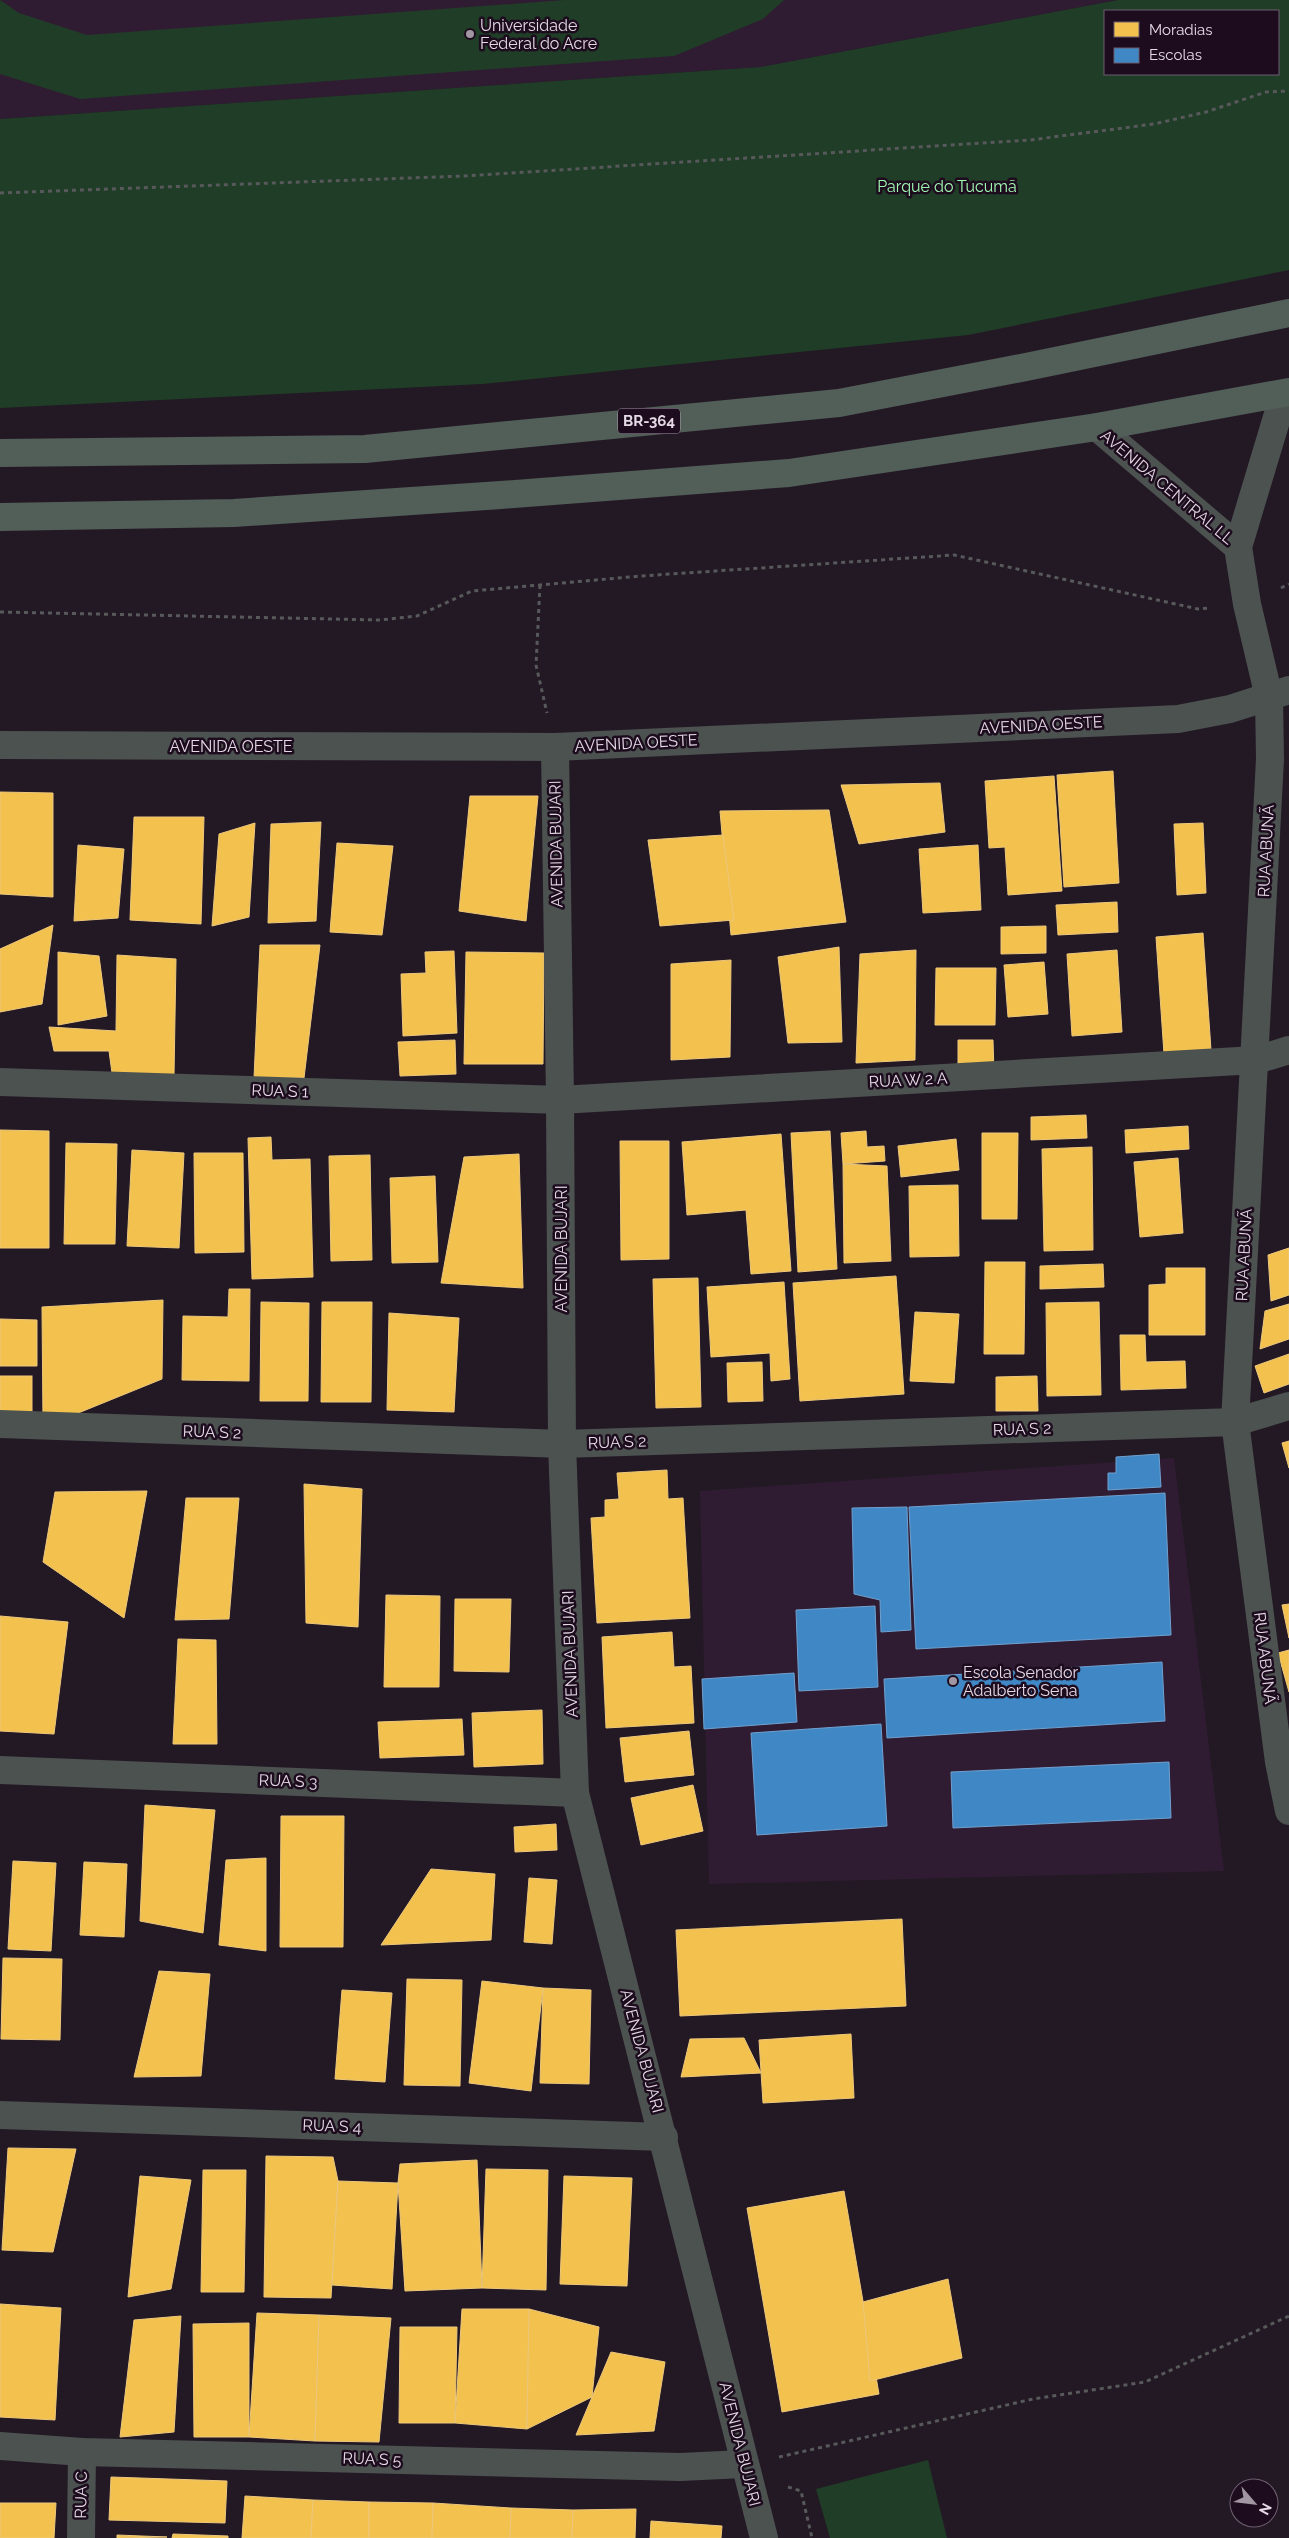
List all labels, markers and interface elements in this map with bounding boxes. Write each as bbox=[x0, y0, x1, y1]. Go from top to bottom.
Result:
legend bbox=[1104, 10, 1279, 75]
place label: Universidade Federal do Acre bbox=[480, 16, 597, 53]
text: Moradias bbox=[1149, 21, 1212, 39]
marker: Universidade Federal do Acre bbox=[464, 28, 476, 40]
text: Escolas bbox=[1149, 46, 1202, 64]
park label: Parque do Tucumã bbox=[877, 177, 1017, 196]
road number: BR-364 bbox=[618, 408, 680, 434]
street label: AVENIDA CENTRAL LL bbox=[1097, 426, 1238, 549]
street label: AVENIDA OESTE bbox=[979, 712, 1103, 738]
street label: AVENIDA OESTE bbox=[574, 730, 698, 756]
street label: AVENIDA OESTE bbox=[169, 737, 293, 756]
street label: AVENIDA BUJARI bbox=[545, 780, 567, 908]
street label: RUA ABUNÃ bbox=[1253, 804, 1278, 898]
street label: RUA W 2 A bbox=[868, 1068, 948, 1092]
street label: RUA S 1 bbox=[251, 1081, 309, 1101]
street label: AVENIDA BUJARI bbox=[552, 1185, 571, 1313]
street label: RUA ABUNÃ bbox=[1231, 1208, 1256, 1302]
street label: RUA S 2 bbox=[992, 1418, 1052, 1440]
street label: RUA S 2 bbox=[182, 1421, 242, 1443]
street label: RUA S 2 bbox=[587, 1431, 647, 1453]
street label: AVENIDA BUJARI bbox=[558, 1590, 582, 1718]
street label: RUA ABUNÃ bbox=[1250, 1611, 1281, 1705]
place label: Escola Senador Adalberto Sena bbox=[963, 1663, 1078, 1700]
marker: Escola Senador Adalberto Sena bbox=[947, 1675, 959, 1687]
street label: RUA S 3 bbox=[258, 1770, 318, 1792]
street label: AVENIDA BUJARI bbox=[616, 1987, 668, 2115]
street label: RUA S 4 bbox=[302, 2115, 362, 2137]
street label: AVENIDA BUJARI bbox=[715, 2380, 765, 2508]
street label: RUA S 5 bbox=[342, 2448, 402, 2470]
street label: RUA C bbox=[71, 2471, 91, 2519]
north arrow bbox=[1229, 2478, 1279, 2528]
text: N bbox=[1256, 2501, 1275, 2518]

